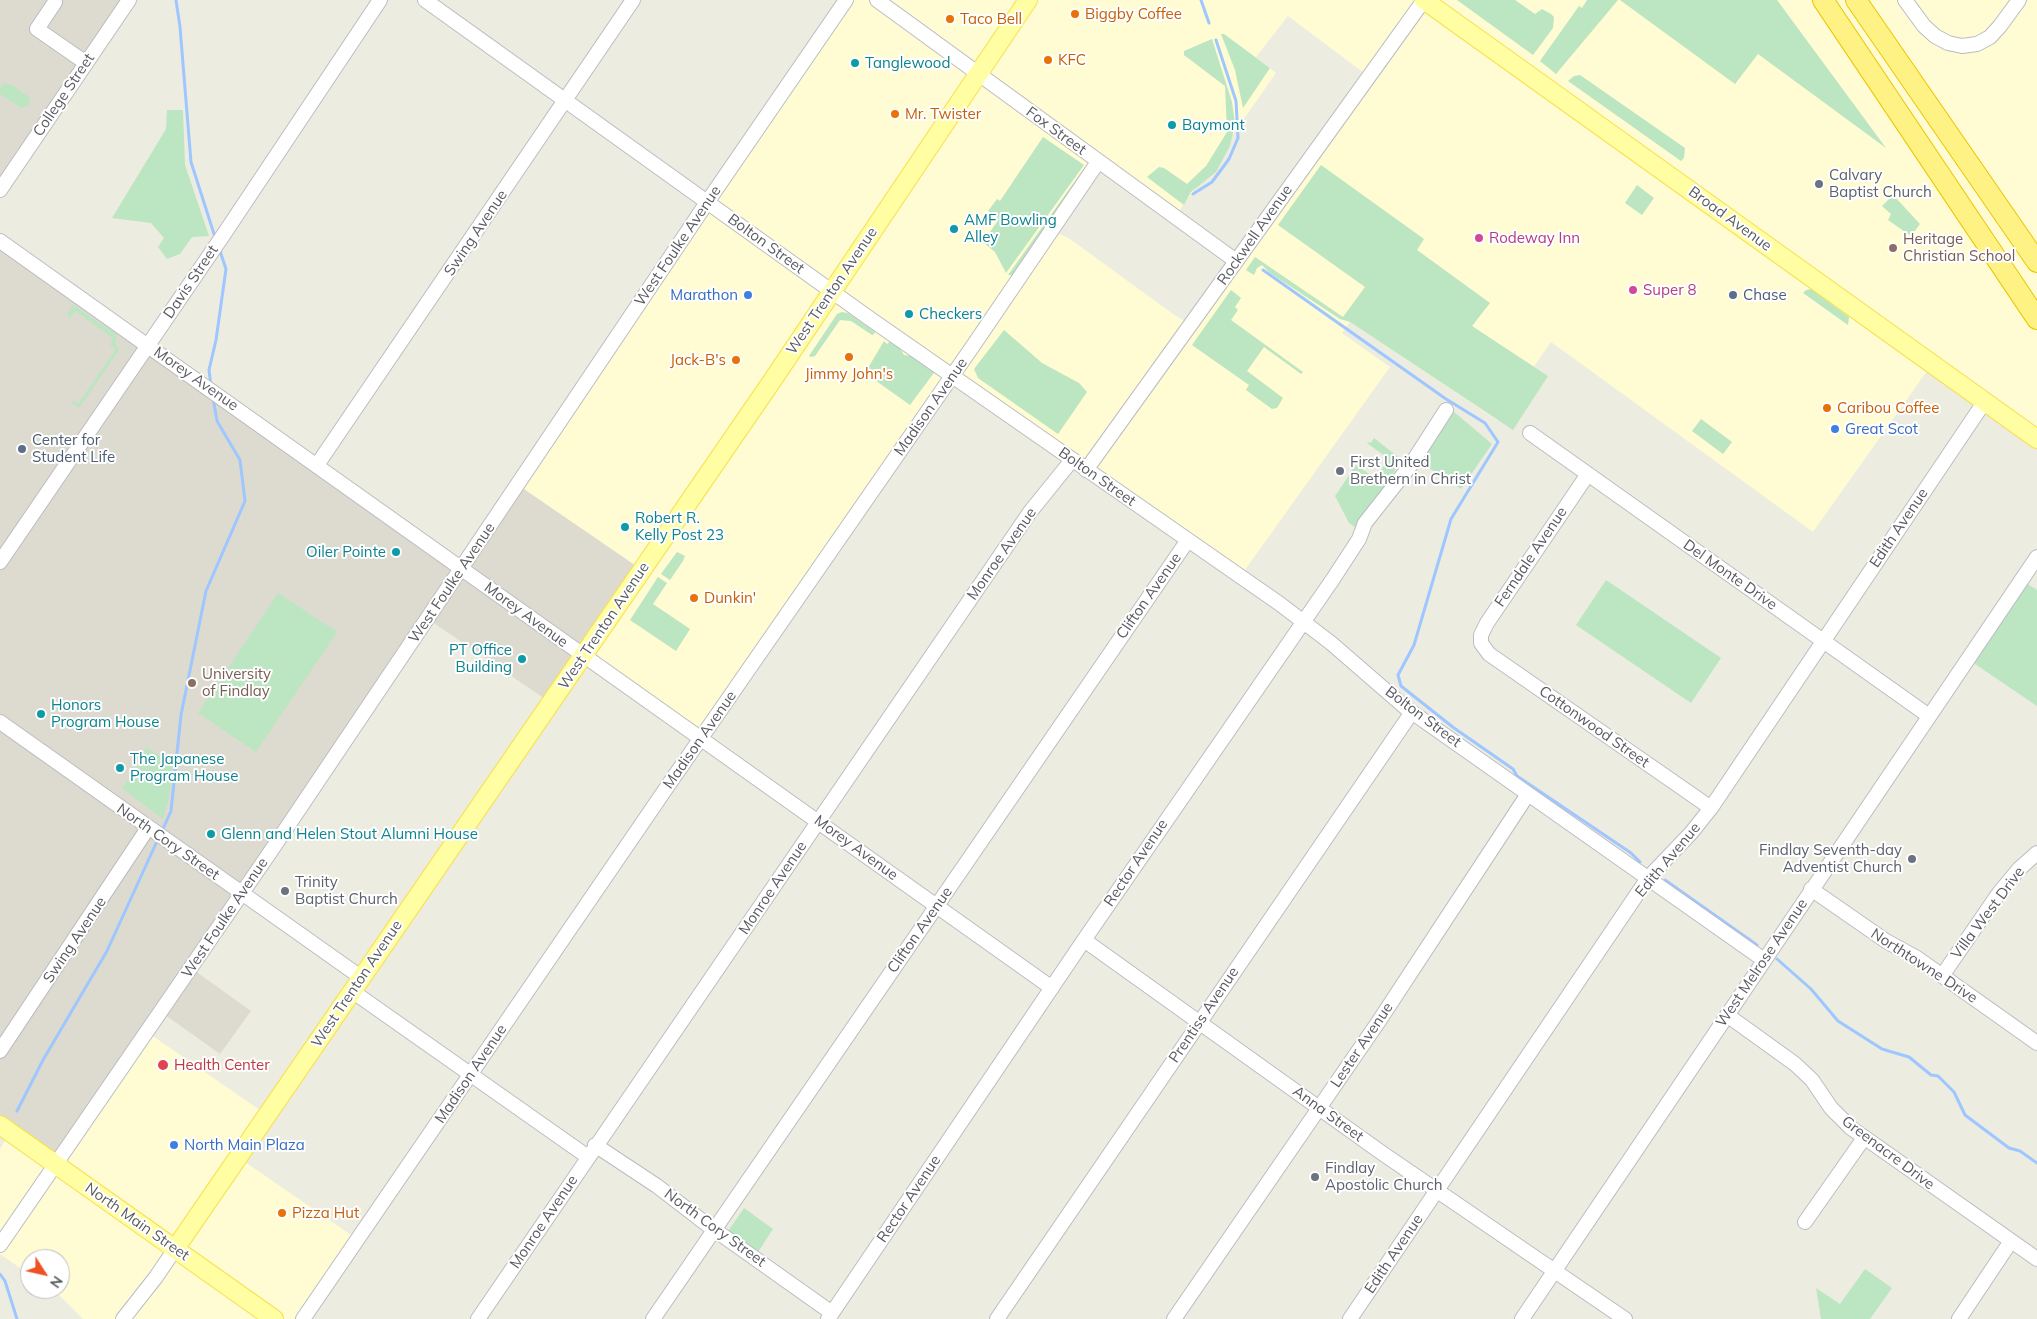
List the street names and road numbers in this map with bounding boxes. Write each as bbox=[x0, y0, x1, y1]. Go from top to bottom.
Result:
street label: College Street bbox=[30, 50, 98, 140]
street label: Fox Street bbox=[1022, 103, 1090, 159]
street label: Rockwell Avenue bbox=[1214, 181, 1296, 289]
street label: West Foulke Avenue bbox=[631, 182, 725, 310]
street label: Broad Avenue bbox=[1685, 183, 1775, 255]
street label: Swing Avenue bbox=[441, 187, 511, 279]
street label: Bolton Street bbox=[724, 210, 808, 278]
street label: West Trenton Avenue bbox=[783, 224, 881, 358]
street label: Davis Street bbox=[160, 242, 222, 322]
street label: Morey Avenue bbox=[150, 343, 242, 415]
street label: Madison Avenue bbox=[891, 355, 971, 459]
street label: Bolton Street bbox=[1055, 444, 1139, 510]
street label: Edith Avenue bbox=[1866, 485, 1932, 571]
street label: Monroe Avenue bbox=[964, 504, 1040, 604]
street label: Ferndale Avenue bbox=[1491, 504, 1571, 610]
street label: West Foulke Avenue bbox=[405, 519, 499, 647]
street label: Del Monte Drive bbox=[1680, 536, 1780, 614]
street label: Clifton Avenue bbox=[1113, 550, 1185, 642]
street label: West Trenton Avenue bbox=[555, 559, 653, 693]
street label: Morey Avenue bbox=[481, 579, 571, 651]
street label: Cottonwood Street bbox=[1536, 682, 1652, 772]
street label: Bolton Street bbox=[1382, 683, 1464, 751]
street label: Madison Avenue bbox=[660, 688, 740, 792]
street label: North Cory Street bbox=[113, 800, 223, 884]
street label: Morey Avenue bbox=[811, 812, 901, 884]
street label: Rector Avenue bbox=[1100, 816, 1172, 910]
street label: Edith Avenue bbox=[1632, 819, 1704, 901]
street label: Monroe Avenue bbox=[735, 838, 811, 938]
street label: West Foulke Avenue bbox=[178, 854, 272, 982]
street label: Villa West Drive bbox=[1947, 863, 2029, 963]
street label: Clifton Avenue bbox=[884, 884, 956, 976]
street label: Swing Avenue bbox=[40, 894, 110, 986]
street label: West Melrose Avenue bbox=[1712, 895, 1812, 1031]
street label: West Trenton Avenue bbox=[308, 917, 406, 1051]
street label: Northtowne Drive bbox=[1867, 925, 1981, 1007]
street label: Prentiss Avenue bbox=[1165, 964, 1243, 1066]
street label: Lester Avenue bbox=[1327, 999, 1397, 1091]
street label: Madison Avenue bbox=[431, 1021, 511, 1127]
street label: Anna Street bbox=[1289, 1082, 1367, 1146]
street label: Greenacre Drive bbox=[1838, 1112, 1938, 1194]
street label: Rector Avenue bbox=[873, 1152, 945, 1246]
street label: Monroe Avenue bbox=[506, 1172, 582, 1272]
street label: North Main Street bbox=[81, 1179, 193, 1265]
street label: North Cory Street bbox=[661, 1185, 769, 1271]
street label: Edith Avenue bbox=[1361, 1211, 1427, 1297]

